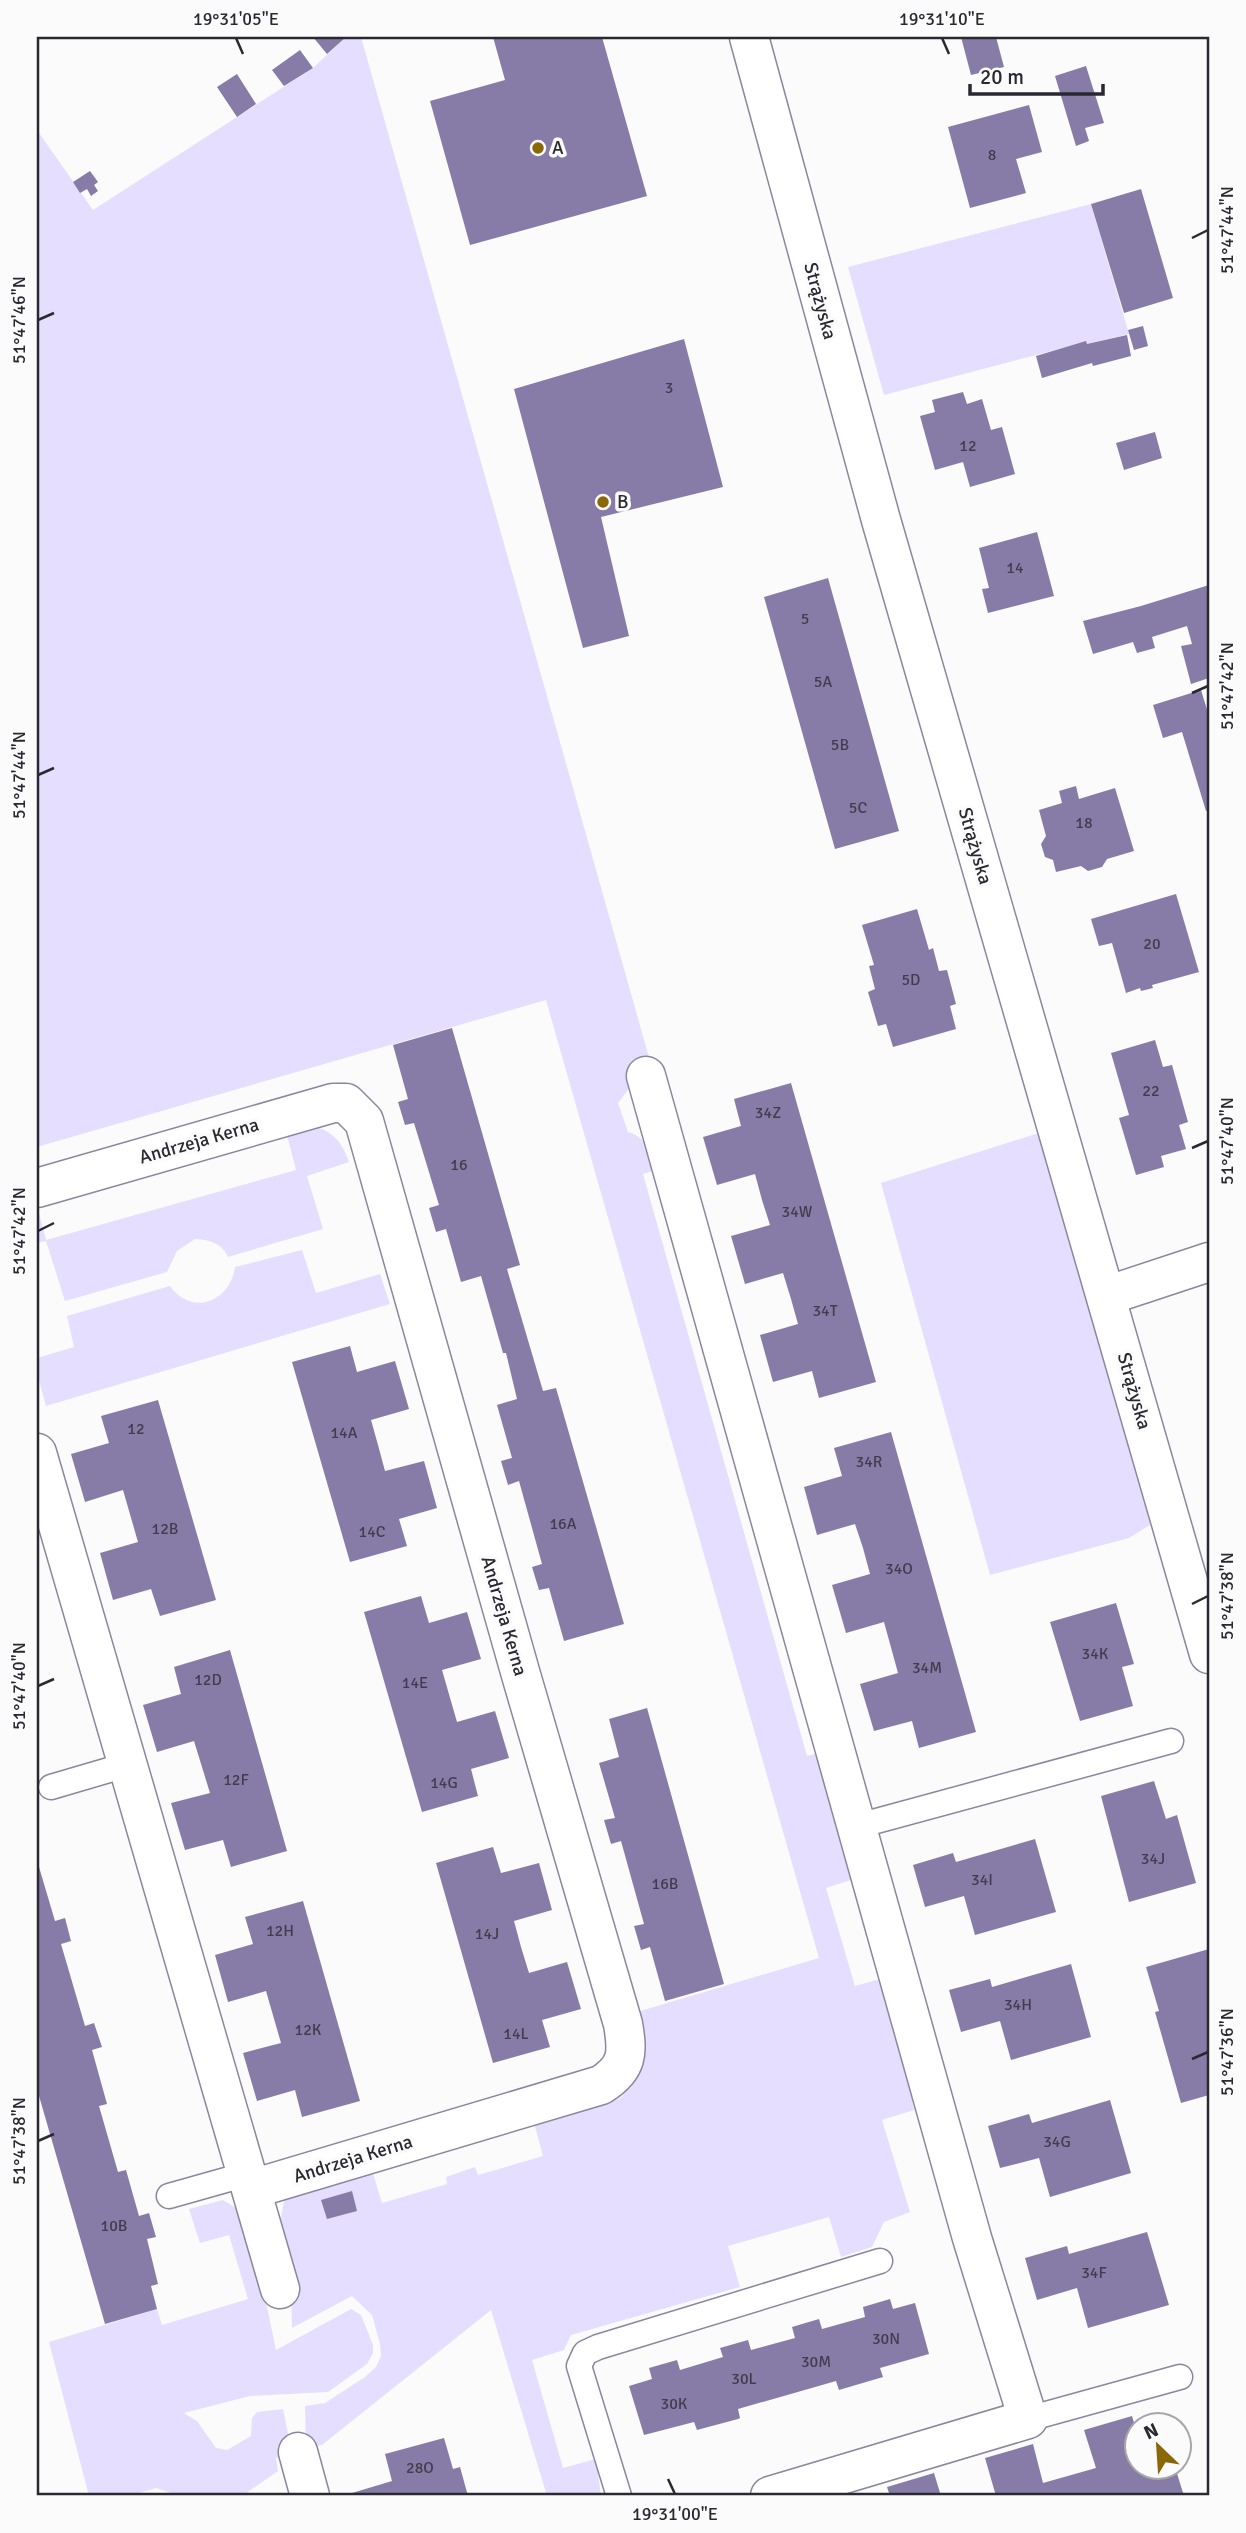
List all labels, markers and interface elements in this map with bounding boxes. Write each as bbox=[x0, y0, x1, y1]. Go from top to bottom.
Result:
text: 19°31'05"E bbox=[193, 8, 279, 30]
text: 19°31'10"E bbox=[899, 8, 985, 30]
scale bar bbox=[970, 52, 1102, 96]
text: 20 m bbox=[980, 64, 1024, 90]
place label: A bbox=[552, 136, 564, 160]
marker: A bbox=[530, 140, 546, 156]
house number: 8 bbox=[988, 145, 996, 165]
text: 51°47'44"N bbox=[1216, 186, 1238, 274]
street label: Strążyska bbox=[798, 260, 842, 342]
text: 51°47'46"N bbox=[8, 276, 30, 364]
house number: 3 bbox=[665, 378, 673, 398]
house number: 12 bbox=[959, 436, 977, 456]
place label: B bbox=[617, 490, 629, 514]
marker: B bbox=[595, 494, 611, 510]
house number: 14 bbox=[1006, 558, 1024, 578]
house number: 5 bbox=[801, 609, 809, 629]
text: 51°47'42"N bbox=[1216, 642, 1238, 730]
house number: 5A bbox=[814, 672, 832, 692]
text: 51°47'44"N bbox=[8, 731, 30, 819]
house number: 5B bbox=[831, 735, 849, 755]
house number: 5C bbox=[849, 798, 867, 818]
street label: Strążyska bbox=[953, 805, 997, 887]
house number: 18 bbox=[1075, 813, 1093, 833]
house number: 20 bbox=[1143, 934, 1161, 954]
house number: 5D bbox=[901, 970, 921, 990]
house number: 22 bbox=[1142, 1081, 1160, 1101]
text: 51°47'40"N bbox=[1216, 1097, 1238, 1185]
house number: 34Z bbox=[755, 1103, 781, 1123]
street label: Andrzeja Kerna bbox=[136, 1112, 262, 1170]
house number: 16 bbox=[450, 1155, 468, 1175]
text: 51°47'42"N bbox=[8, 1187, 30, 1275]
house number: 34W bbox=[782, 1202, 813, 1222]
house number: 34T bbox=[812, 1301, 838, 1321]
street label: Strążyska bbox=[1112, 1350, 1156, 1432]
house number: 12 bbox=[127, 1419, 145, 1439]
house number: 14A bbox=[330, 1423, 358, 1443]
house number: 34R bbox=[856, 1452, 883, 1472]
house number: 16A bbox=[549, 1514, 577, 1534]
house number: 12B bbox=[152, 1519, 178, 1539]
house number: 14C bbox=[359, 1522, 386, 1542]
text: 51°47'38"N bbox=[1216, 1552, 1238, 1640]
street label: Andrzeja Kerna bbox=[475, 1553, 533, 1679]
house number: 34O bbox=[885, 1559, 913, 1579]
text: 51°47'40"N bbox=[8, 1642, 30, 1730]
house number: 34K bbox=[1082, 1644, 1109, 1664]
house number: 34M bbox=[912, 1658, 942, 1678]
house number: 12D bbox=[194, 1670, 222, 1690]
house number: 14E bbox=[402, 1673, 428, 1693]
house number: 12F bbox=[223, 1770, 249, 1790]
house number: 14G bbox=[430, 1773, 458, 1793]
house number: 34J bbox=[1141, 1849, 1165, 1869]
house number: 34I bbox=[971, 1870, 993, 1890]
house number: 16B bbox=[652, 1874, 678, 1894]
house number: 12H bbox=[266, 1921, 294, 1941]
house number: 14J bbox=[475, 1924, 499, 1944]
house number: 34H bbox=[1004, 1995, 1032, 2015]
text: 51°47'36"N bbox=[1216, 2008, 1238, 2096]
house number: 12K bbox=[295, 2020, 322, 2040]
house number: 14L bbox=[503, 2024, 529, 2044]
text: 51°47'38"N bbox=[8, 2097, 30, 2185]
street label: Andrzeja Kerna bbox=[290, 2129, 416, 2189]
house number: 34G bbox=[1043, 2132, 1071, 2152]
house number: 10B bbox=[101, 2216, 127, 2236]
house number: 34F bbox=[1081, 2263, 1107, 2283]
house number: 30N bbox=[872, 2329, 900, 2349]
house number: 30M bbox=[801, 2352, 831, 2372]
house number: 30L bbox=[731, 2369, 757, 2389]
house number: 30K bbox=[661, 2394, 688, 2414]
north arrow bbox=[1124, 2410, 1194, 2480]
text: N bbox=[1140, 2418, 1162, 2445]
house number: 28O bbox=[406, 2458, 434, 2478]
text: 19°31'00"E bbox=[632, 2503, 718, 2525]

